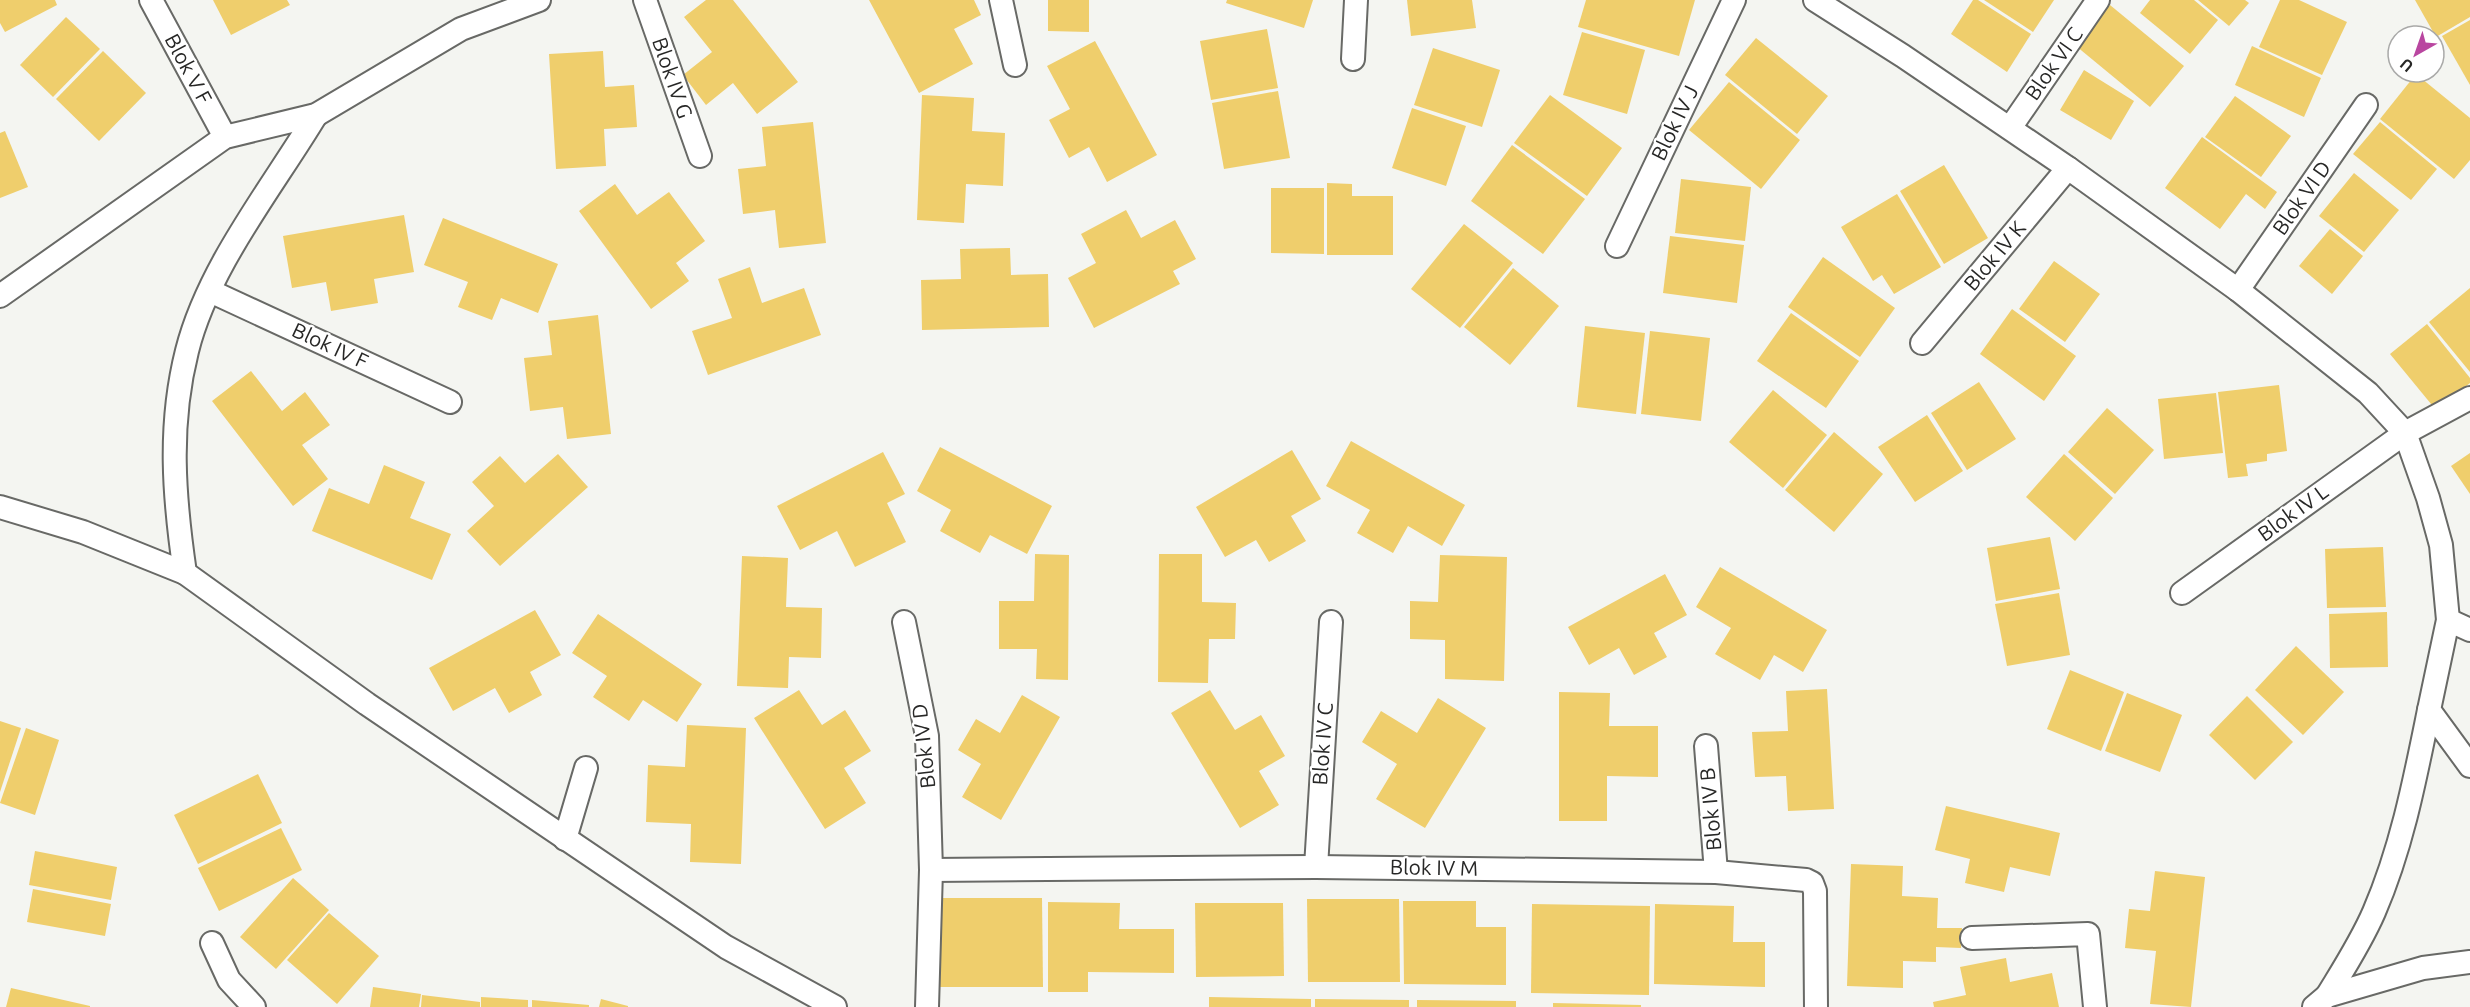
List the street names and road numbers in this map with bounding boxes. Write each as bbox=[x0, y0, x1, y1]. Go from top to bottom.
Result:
street label: Blok VI C bbox=[2020, 22, 2087, 104]
street label: Blok V F bbox=[161, 29, 217, 108]
street label: Blok IV G bbox=[648, 34, 698, 121]
street label: Blok IV J bbox=[1646, 81, 1703, 164]
street label: Blok VI D bbox=[2267, 156, 2335, 239]
street label: Blok IV K bbox=[1958, 216, 2030, 295]
street label: Blok IV F bbox=[289, 317, 372, 373]
street label: Blok IV L bbox=[2253, 479, 2332, 546]
street label: Blok IV C bbox=[1307, 702, 1337, 786]
street label: Blok IV D bbox=[907, 703, 939, 790]
street label: Blok IV B bbox=[1694, 766, 1726, 852]
street label: Blok IV M bbox=[1390, 854, 1478, 880]

